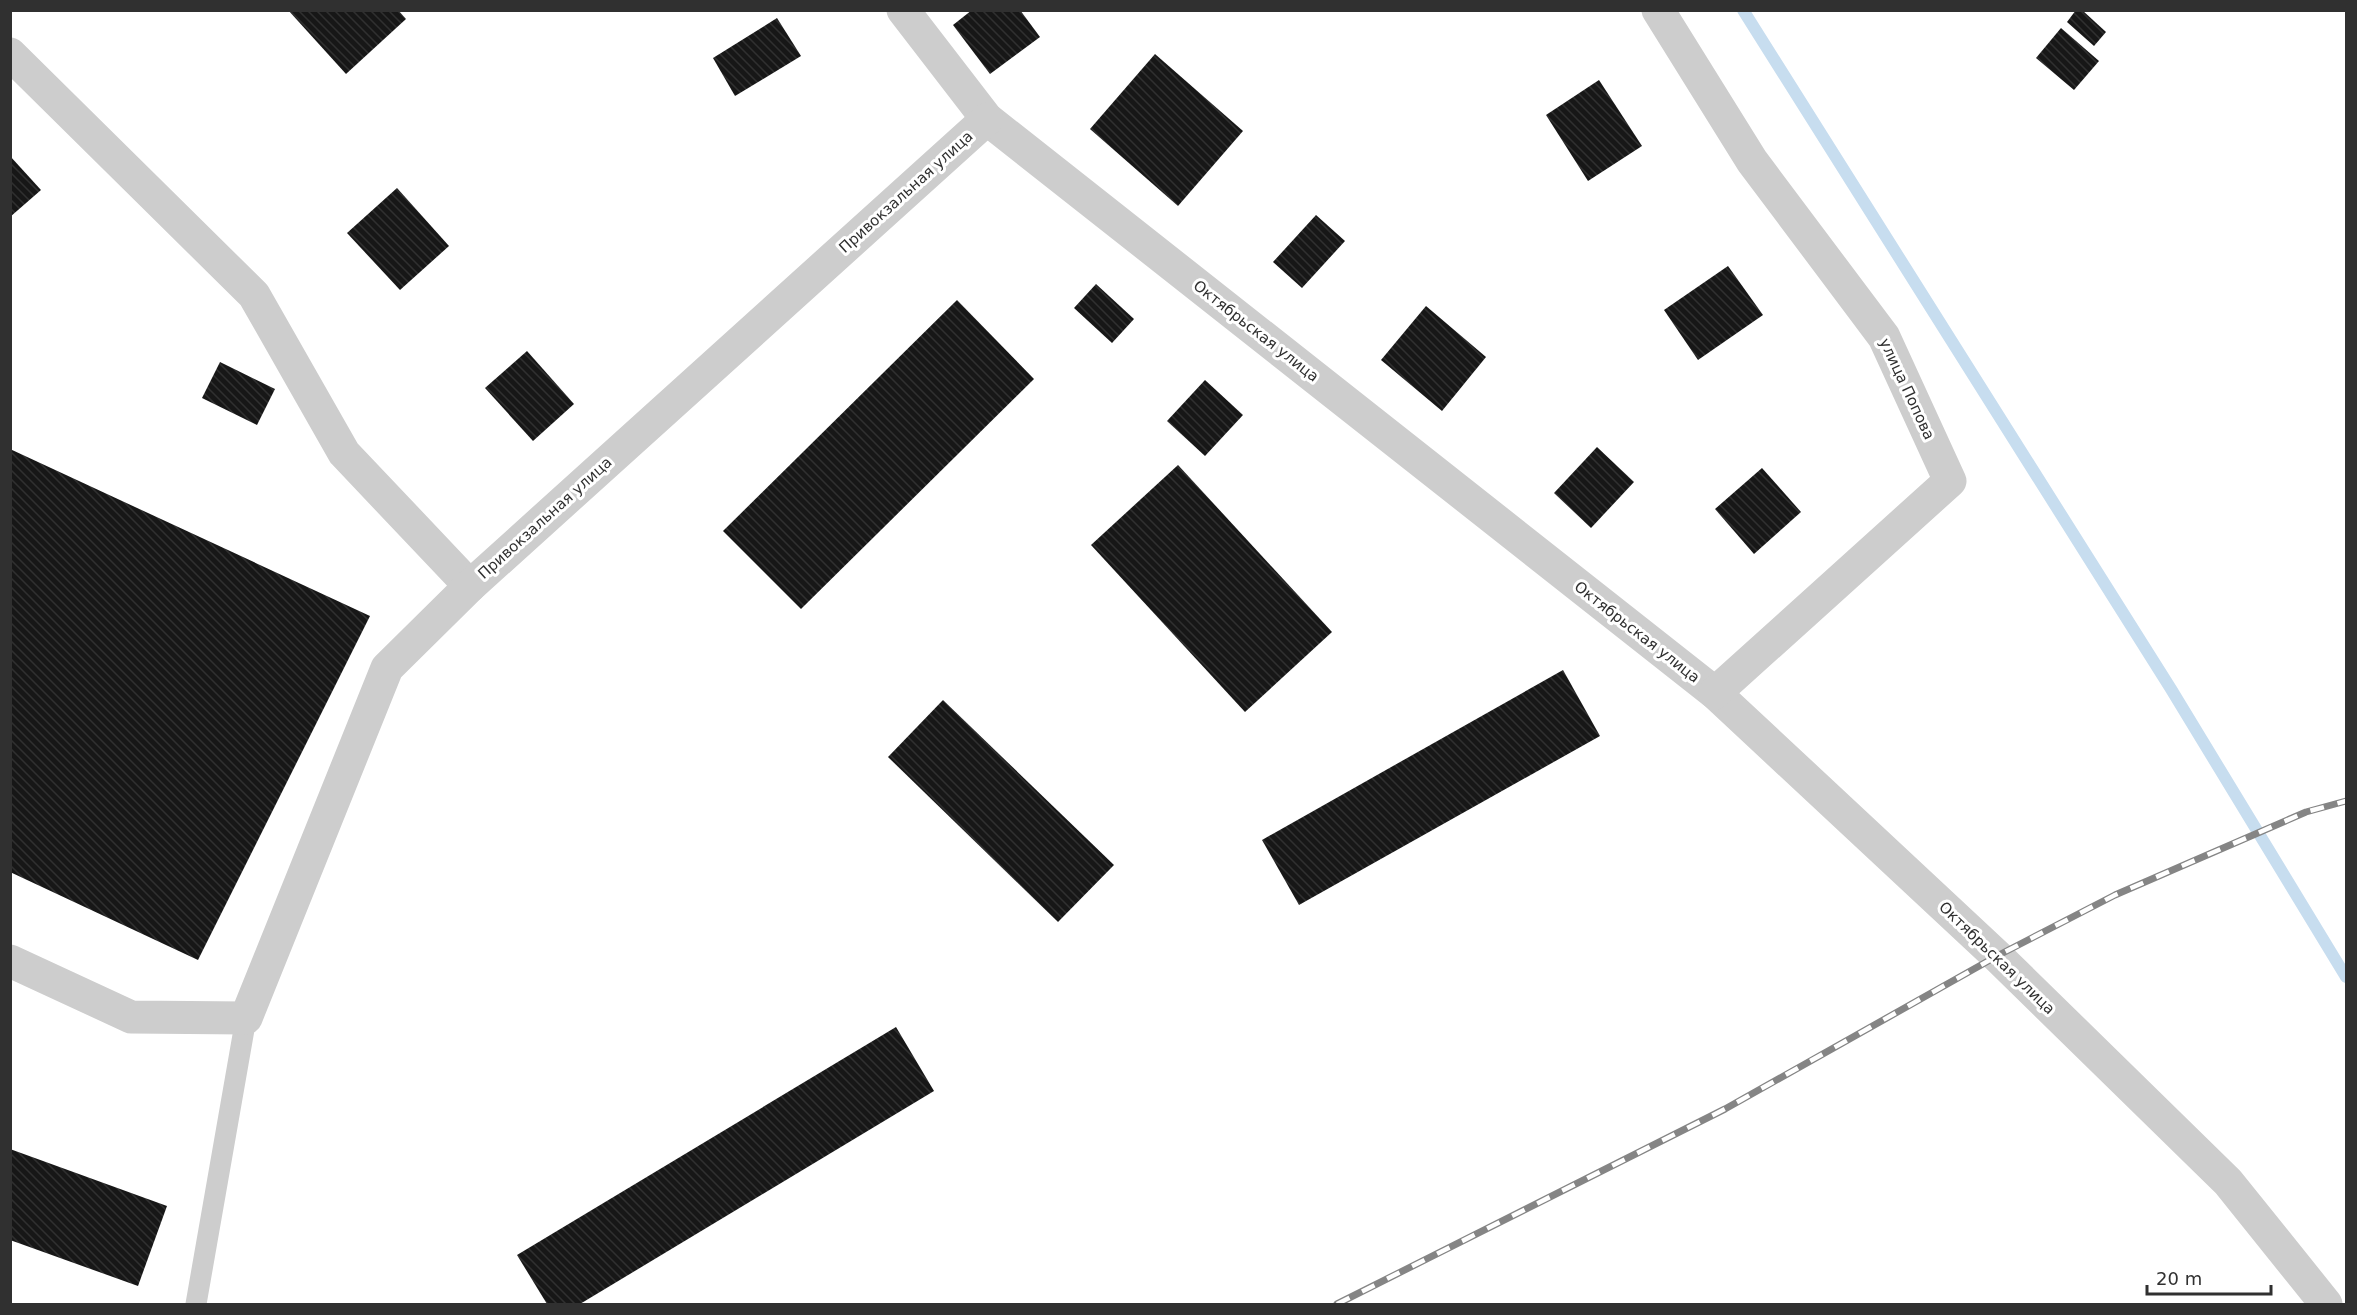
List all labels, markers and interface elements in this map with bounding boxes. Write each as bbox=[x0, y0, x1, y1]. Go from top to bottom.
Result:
street label: Привокзальная улица bbox=[835, 127, 977, 257]
street label: Октябрьская улица bbox=[1190, 276, 1322, 386]
street label: улица Попова bbox=[1876, 335, 1938, 443]
street label: Привокзальная улица bbox=[474, 453, 616, 583]
street label: Октябрьская улица bbox=[1571, 577, 1703, 687]
street label: Октябрьская улица bbox=[1935, 898, 2059, 1018]
scale bar bbox=[2147, 1258, 2272, 1296]
text: 20 m bbox=[2156, 1268, 2202, 1289]

